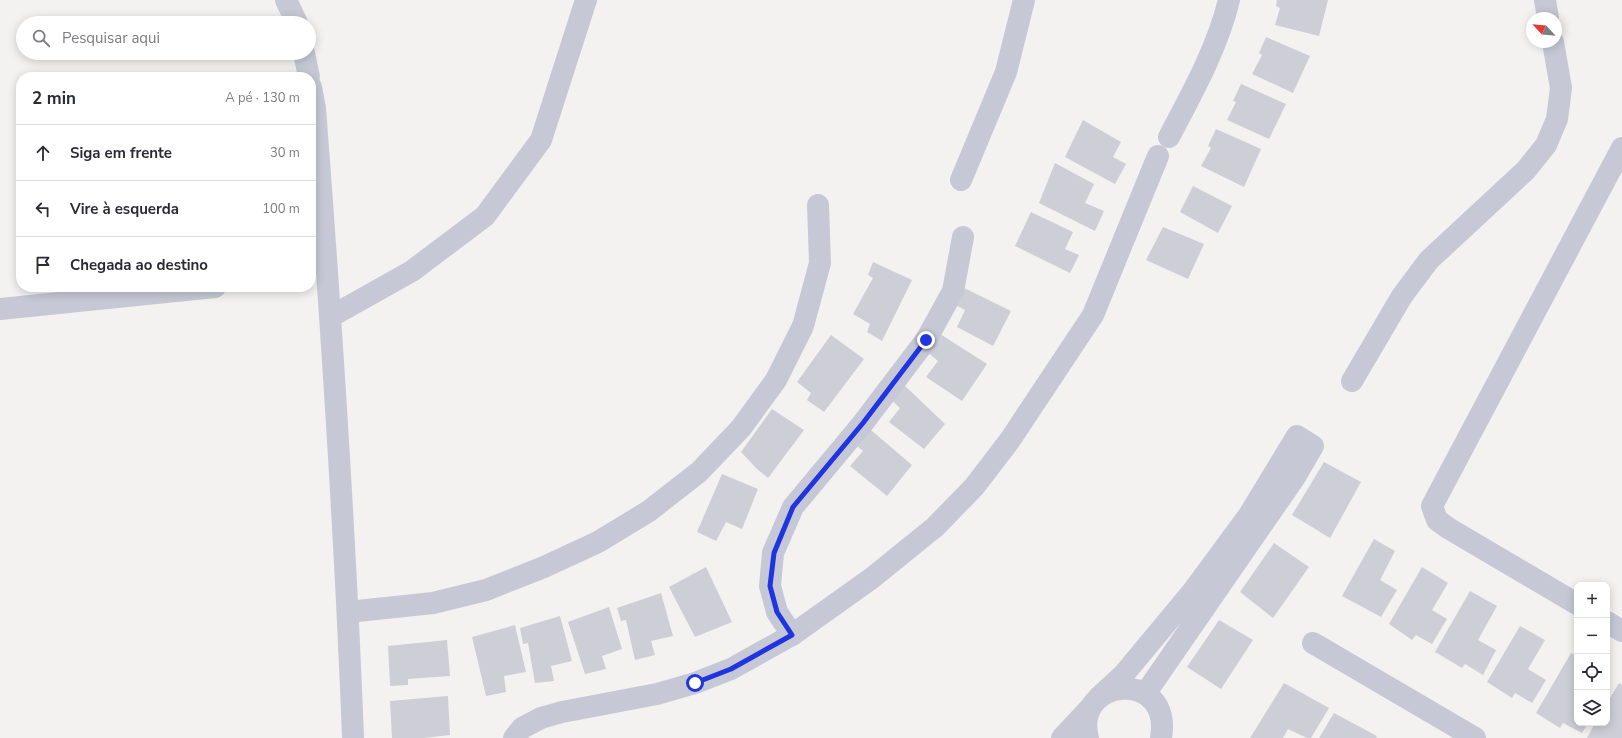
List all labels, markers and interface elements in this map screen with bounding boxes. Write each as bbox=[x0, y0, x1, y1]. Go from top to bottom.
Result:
north arrow bbox=[1526, 12, 1562, 48]
search box bbox=[16, 16, 316, 60]
icon: search bbox=[30, 27, 52, 49]
text: Pesquisar aqui bbox=[62, 28, 160, 48]
text: 2 min bbox=[32, 87, 76, 110]
text: A pé · 130 m bbox=[225, 89, 300, 107]
icon: ahead bbox=[32, 142, 54, 164]
text: Siga em frente bbox=[70, 143, 172, 163]
text: 30 m bbox=[270, 144, 300, 162]
icon: left bbox=[32, 198, 54, 220]
text: Vire à esquerda bbox=[70, 199, 179, 219]
text: 100 m bbox=[262, 200, 300, 218]
icon: arrive bbox=[32, 254, 54, 276]
text: Chegada ao destino bbox=[70, 255, 208, 275]
route end bbox=[917, 331, 935, 349]
map controls bbox=[1574, 582, 1610, 726]
button: + bbox=[1574, 582, 1610, 618]
button: − bbox=[1574, 618, 1610, 654]
button: locate bbox=[1574, 654, 1610, 690]
route start bbox=[686, 674, 704, 692]
button: layers bbox=[1574, 690, 1610, 726]

